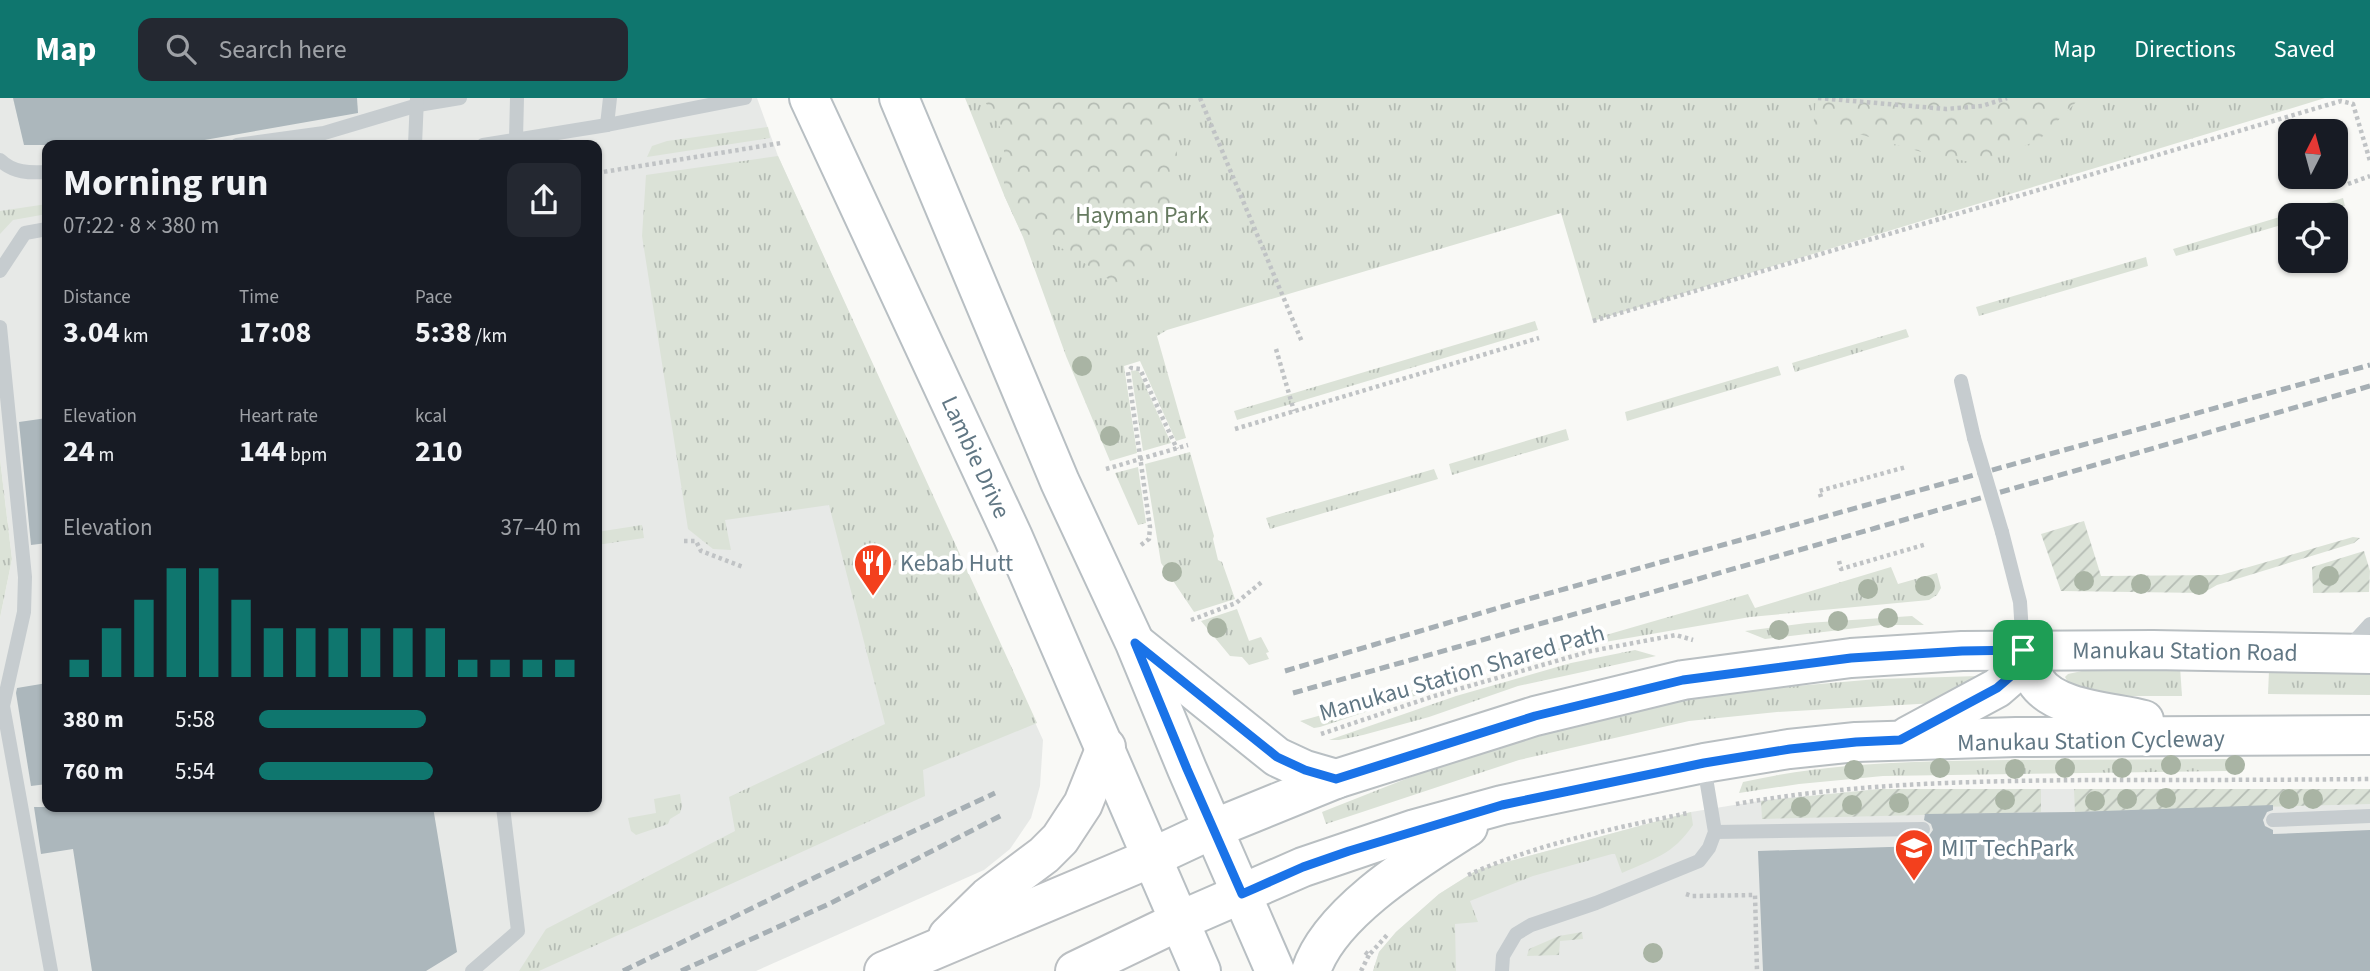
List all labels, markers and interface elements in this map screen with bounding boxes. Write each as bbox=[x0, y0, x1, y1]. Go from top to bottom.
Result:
search box bbox=[138, 18, 628, 81]
text: Map bbox=[35, 26, 96, 73]
icon: search bbox=[162, 30, 200, 68]
text: Search here bbox=[218, 31, 347, 68]
text: Map bbox=[2053, 32, 2096, 67]
text: Directions bbox=[2134, 32, 2236, 67]
text: Saved bbox=[2274, 32, 2335, 67]
north arrow bbox=[2278, 119, 2348, 189]
map controls bbox=[2278, 119, 2348, 273]
text: Morning run bbox=[63, 156, 268, 210]
button: share bbox=[507, 163, 581, 237]
park label: Hayman Park bbox=[1075, 198, 1209, 233]
button: locate bbox=[2278, 203, 2348, 273]
text: 07:22 · 8 × 380 m bbox=[63, 209, 219, 242]
text: Distance bbox=[63, 284, 131, 311]
text: Time bbox=[239, 284, 279, 311]
text: Pace bbox=[415, 284, 452, 311]
text: 3.04 bbox=[63, 311, 120, 354]
text: 17:08 bbox=[239, 311, 311, 354]
text: 5:38 bbox=[415, 311, 472, 354]
text: km bbox=[120, 323, 149, 350]
text: /km bbox=[472, 323, 507, 350]
street label: Lambie Drive bbox=[932, 390, 1019, 524]
text: Elevation bbox=[63, 403, 137, 430]
text: Heart rate bbox=[239, 403, 318, 430]
text: kcal bbox=[415, 403, 447, 430]
text: 24 bbox=[63, 430, 95, 473]
text: 144 bbox=[239, 430, 287, 473]
text: 210 bbox=[415, 430, 463, 473]
text: m bbox=[95, 442, 114, 469]
text: bpm bbox=[287, 442, 327, 469]
text: Elevation bbox=[63, 511, 153, 544]
text: 37–40 m bbox=[501, 511, 581, 544]
restaurant icon: Kebab Hutt bbox=[852, 542, 894, 597]
place label: Kebab Hutt bbox=[900, 546, 1013, 581]
street label: Manukau Station Shared Path bbox=[1315, 615, 1609, 731]
pin bbox=[1993, 620, 2053, 680]
icon: arrive bbox=[2004, 631, 2042, 669]
street label: Manukau Station Road bbox=[2072, 632, 2298, 670]
text: 380 m bbox=[63, 703, 124, 736]
text: 5:58 bbox=[175, 703, 215, 736]
street label: Manukau Station Cycleway bbox=[1957, 721, 2225, 761]
text: 760 m bbox=[63, 755, 124, 788]
text: 5:54 bbox=[175, 755, 215, 788]
school or university icon: MIT TechPark bbox=[1893, 827, 1935, 882]
place label: MIT TechPark bbox=[1941, 831, 2075, 866]

